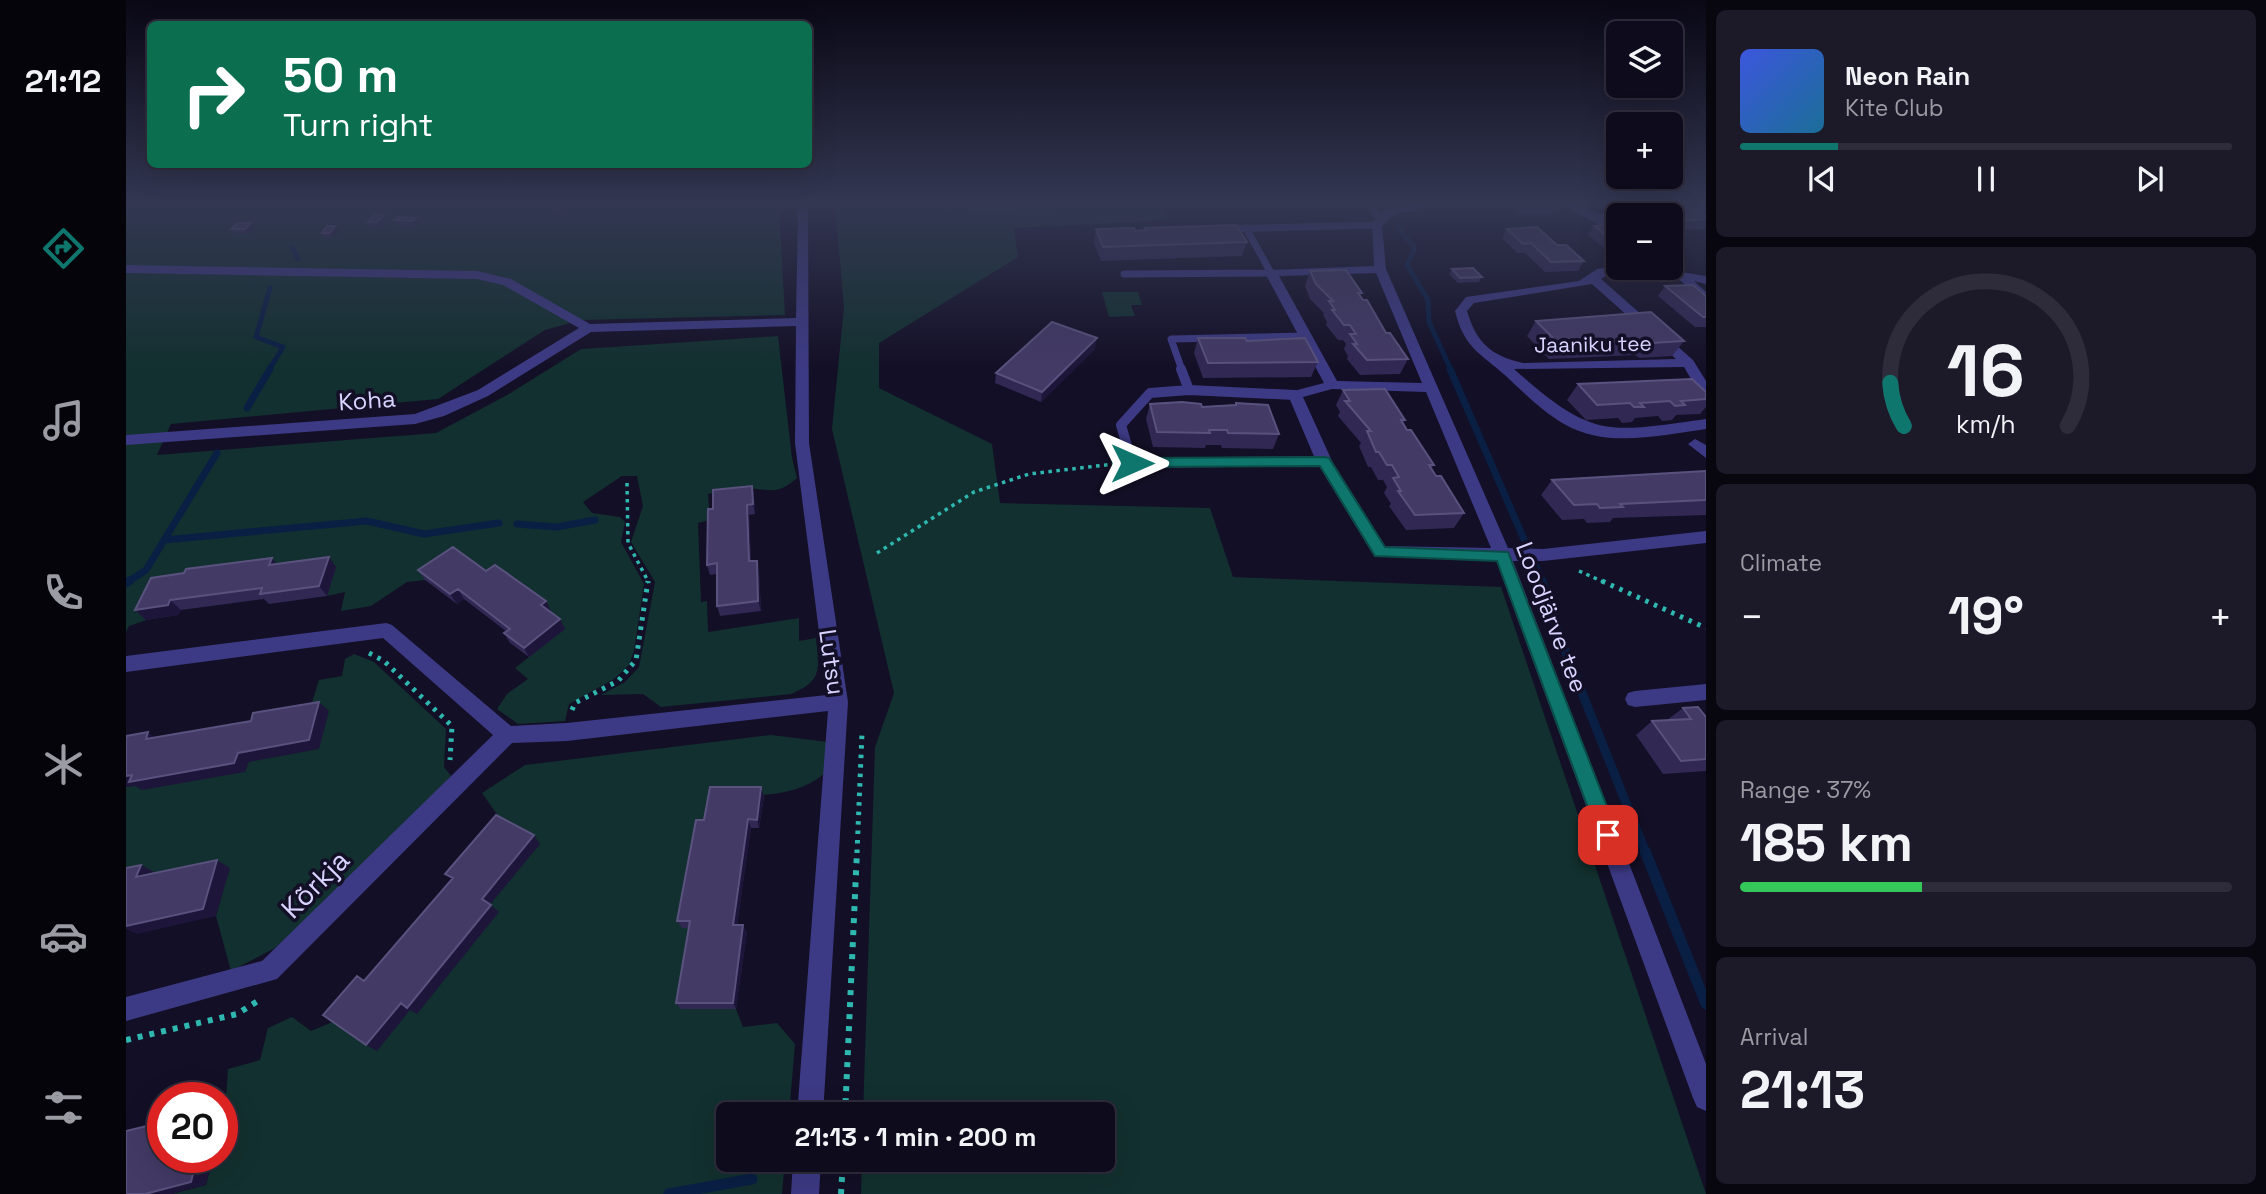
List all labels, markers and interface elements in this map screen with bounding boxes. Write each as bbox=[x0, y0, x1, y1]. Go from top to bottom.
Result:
map controls bbox=[1606, 21, 1683, 280]
button: layers bbox=[1606, 21, 1683, 98]
text: 50 m bbox=[283, 44, 398, 106]
icon: right bbox=[168, 49, 259, 140]
text: Neon Rain bbox=[1845, 59, 1970, 93]
text: 21:12 bbox=[25, 61, 101, 101]
text: Kite Club bbox=[1845, 93, 1944, 123]
text: Turn right bbox=[283, 105, 433, 145]
button: + bbox=[1606, 112, 1683, 189]
icon: previous bbox=[1803, 160, 1841, 198]
icon: pause bbox=[1967, 160, 2005, 198]
icon: next bbox=[2131, 160, 2169, 198]
button: − bbox=[1606, 203, 1683, 280]
icon: directions bbox=[39, 224, 88, 273]
text: 16 bbox=[1947, 325, 2025, 418]
street label: Jaaniku tee bbox=[1534, 329, 1652, 359]
street label: Koha bbox=[337, 383, 397, 417]
icon: music bbox=[39, 396, 88, 445]
text: km/h bbox=[1956, 408, 2016, 440]
position arrow bbox=[1095, 426, 1169, 500]
street label: Loodjärve tee bbox=[1509, 537, 1595, 697]
text: Climate bbox=[1740, 548, 1822, 578]
icon: phone bbox=[39, 568, 88, 617]
text: 19° bbox=[1948, 583, 2024, 649]
text: − bbox=[1740, 593, 1764, 641]
text: + bbox=[2208, 593, 2232, 641]
street label: Lutsu bbox=[812, 627, 852, 697]
icon: climate bbox=[39, 740, 88, 789]
text: Range · 37% bbox=[1740, 775, 1871, 805]
pin bbox=[1578, 805, 1638, 865]
text: 185 km bbox=[1740, 810, 1913, 876]
icon: arrive bbox=[1589, 816, 1627, 854]
street label: Kõrkja bbox=[273, 842, 357, 926]
icon: car bbox=[39, 912, 88, 961]
text: Arrival bbox=[1740, 1022, 1808, 1052]
text: 21:13 bbox=[1740, 1057, 1865, 1123]
speed limit sign: 20 bbox=[147, 1082, 238, 1173]
icon: filters bbox=[39, 1083, 88, 1132]
text: 21:13 · 1 min · 200 m bbox=[795, 1120, 1036, 1154]

